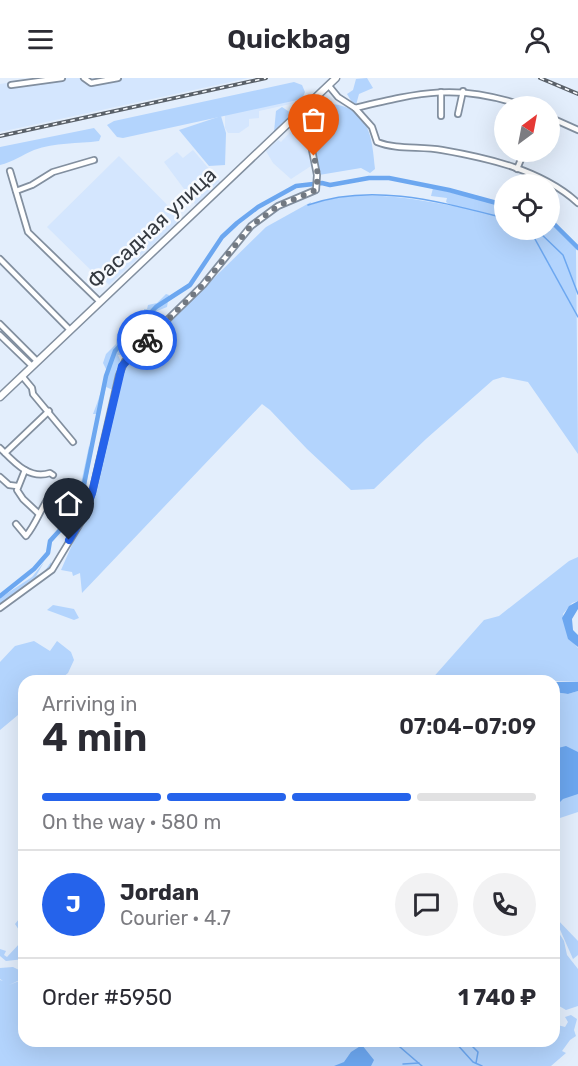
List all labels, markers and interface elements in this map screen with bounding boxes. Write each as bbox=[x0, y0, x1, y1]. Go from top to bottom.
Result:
icon: menu bbox=[24, 23, 57, 56]
text: Quickbag bbox=[227, 23, 351, 55]
icon: person bbox=[521, 23, 554, 56]
pin bbox=[288, 94, 339, 156]
north arrow bbox=[494, 96, 560, 162]
map controls bbox=[494, 96, 560, 240]
icon: bag bbox=[297, 103, 330, 136]
street label: Фасадная улица bbox=[82, 162, 221, 294]
button: locate bbox=[494, 174, 560, 240]
courier bbox=[117, 310, 177, 370]
icon: bike bbox=[131, 324, 164, 357]
pin bbox=[43, 478, 94, 540]
icon: home bbox=[52, 487, 85, 520]
text: Arriving in bbox=[42, 692, 137, 716]
text: 07:04–07:09 bbox=[399, 713, 536, 740]
text: 4 min bbox=[42, 715, 147, 761]
text: On the way · 580 m bbox=[42, 810, 221, 834]
button: chat bbox=[395, 873, 458, 936]
button: phone bbox=[473, 873, 536, 936]
text: Jordan bbox=[120, 879, 199, 906]
text: J bbox=[66, 891, 81, 918]
text: Courier · 4.7 bbox=[120, 906, 231, 930]
text: Order #5950 bbox=[42, 984, 172, 1011]
text: 1 740 ₽ bbox=[458, 984, 536, 1011]

